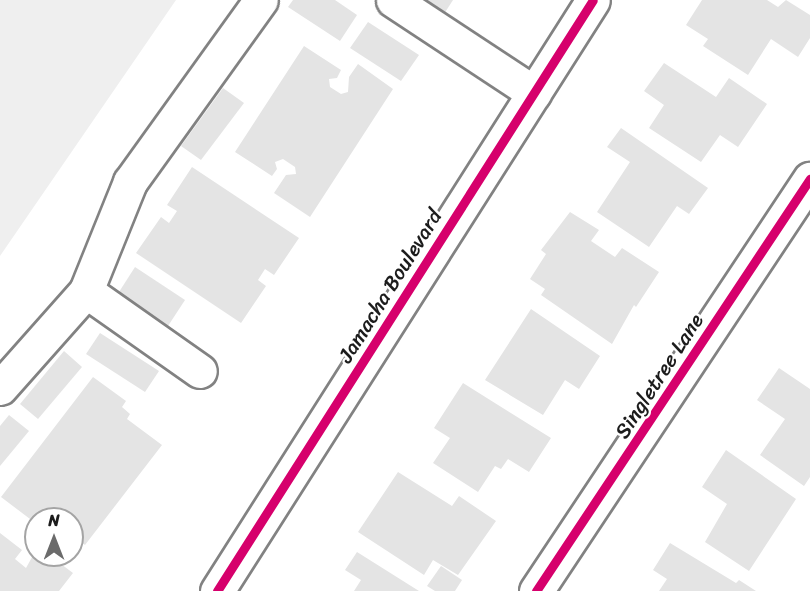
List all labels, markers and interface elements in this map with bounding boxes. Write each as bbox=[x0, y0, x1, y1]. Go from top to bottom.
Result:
street label: Jamacha Boulevard bbox=[333, 205, 447, 367]
street label: Singletree Lane bbox=[609, 309, 709, 443]
text: N bbox=[48, 506, 60, 535]
north arrow bbox=[24, 507, 84, 567]

